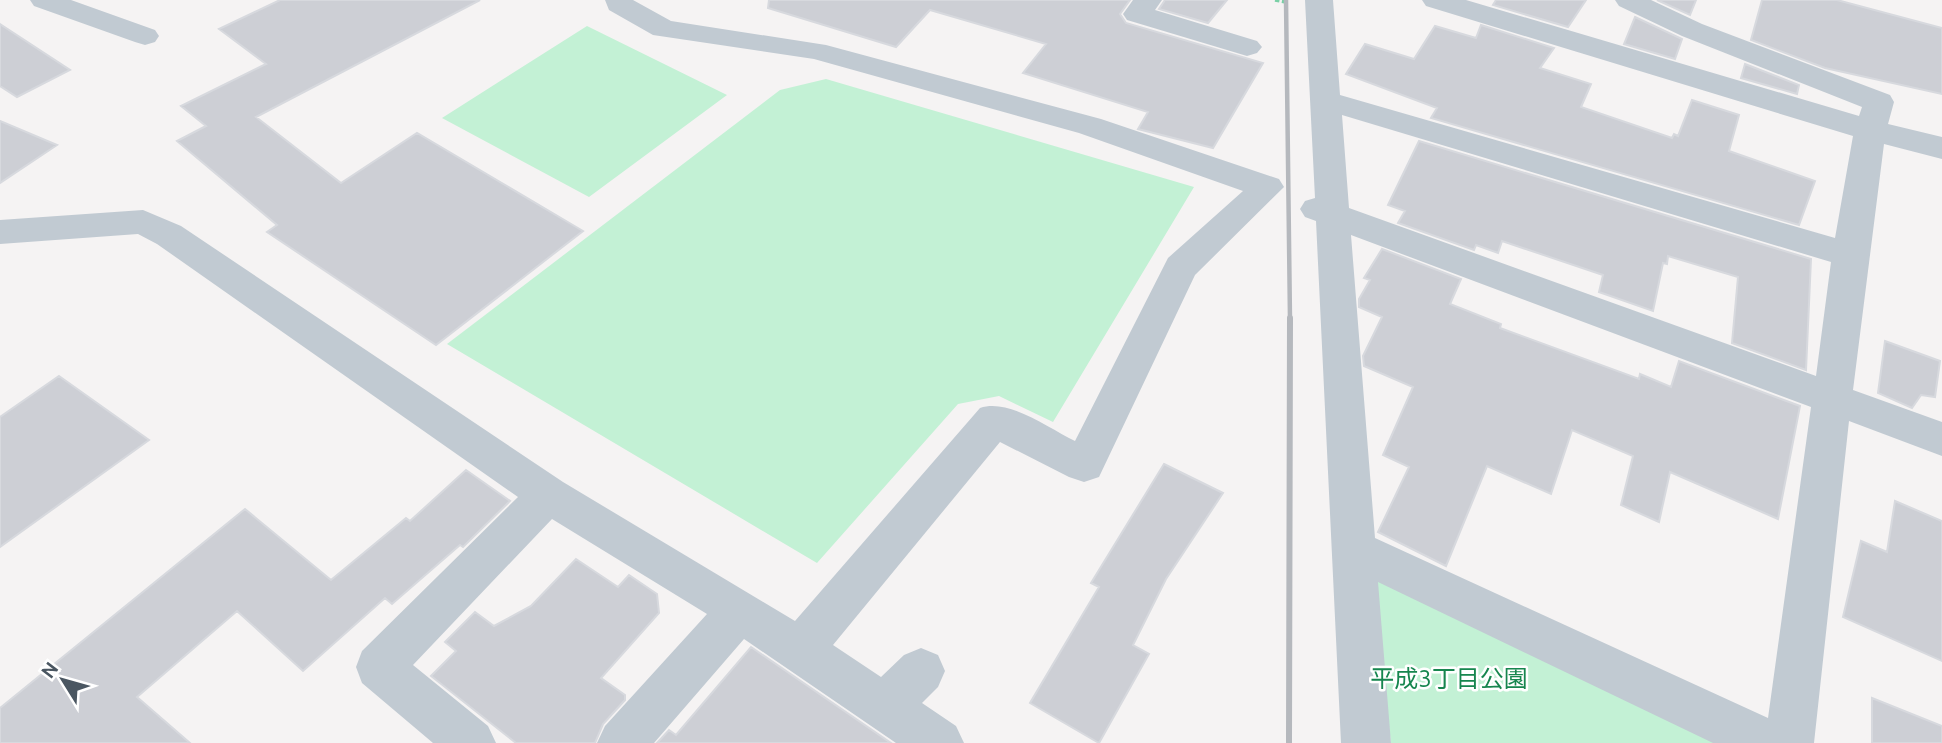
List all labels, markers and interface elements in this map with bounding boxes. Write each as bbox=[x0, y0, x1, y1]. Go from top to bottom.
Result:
north arrow bbox=[28, 645, 98, 715]
text: N bbox=[36, 657, 62, 682]
park label: 平成3丁目公園 bbox=[1370, 665, 1528, 692]

